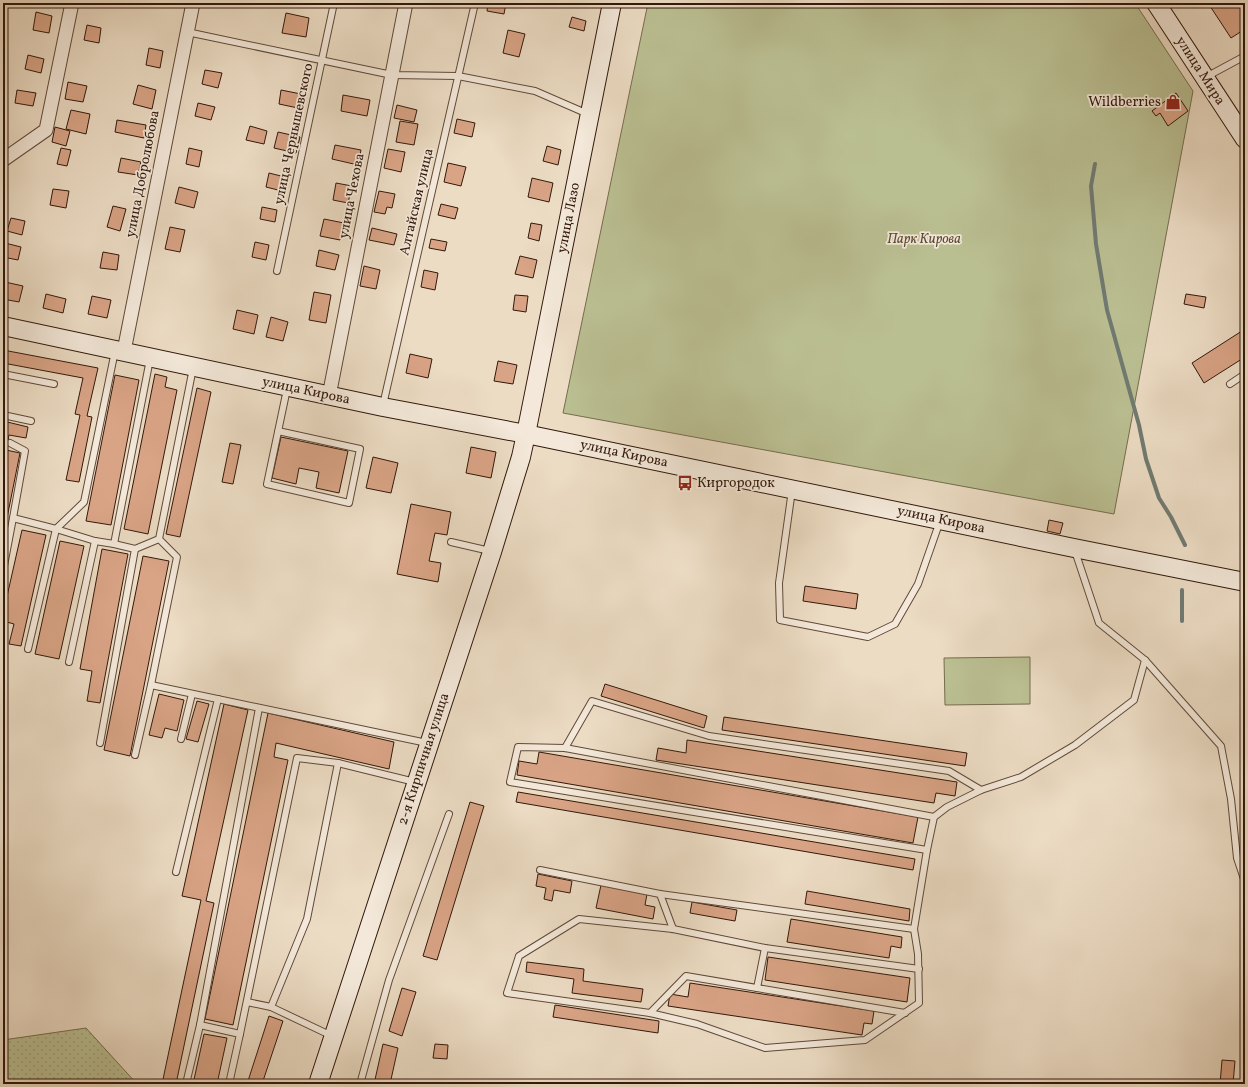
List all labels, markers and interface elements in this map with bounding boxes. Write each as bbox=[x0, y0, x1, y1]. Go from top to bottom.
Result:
street label: улица Мира bbox=[1171, 33, 1229, 109]
street label: улица Чернышевского bbox=[270, 61, 318, 207]
place label: Wildberries bbox=[1088, 93, 1161, 112]
shop icon: Wildberries bbox=[1164, 93, 1182, 111]
street label: улица Добролюбова bbox=[121, 109, 165, 239]
street label: Алтайская улица bbox=[395, 147, 439, 257]
street label: улица Чехова bbox=[334, 152, 370, 240]
street label: улица Лазо bbox=[553, 181, 585, 255]
park label: Парк Кирова bbox=[887, 230, 961, 249]
street label: улица Кирова bbox=[260, 372, 352, 410]
street label: улица Кирова bbox=[578, 435, 670, 473]
bus stop icon: Киргородок bbox=[676, 474, 694, 492]
place label: Киргородок bbox=[697, 474, 775, 493]
street label: улица Кирова bbox=[895, 501, 987, 539]
street label: 2-я Кирпичная улица bbox=[394, 690, 454, 827]

